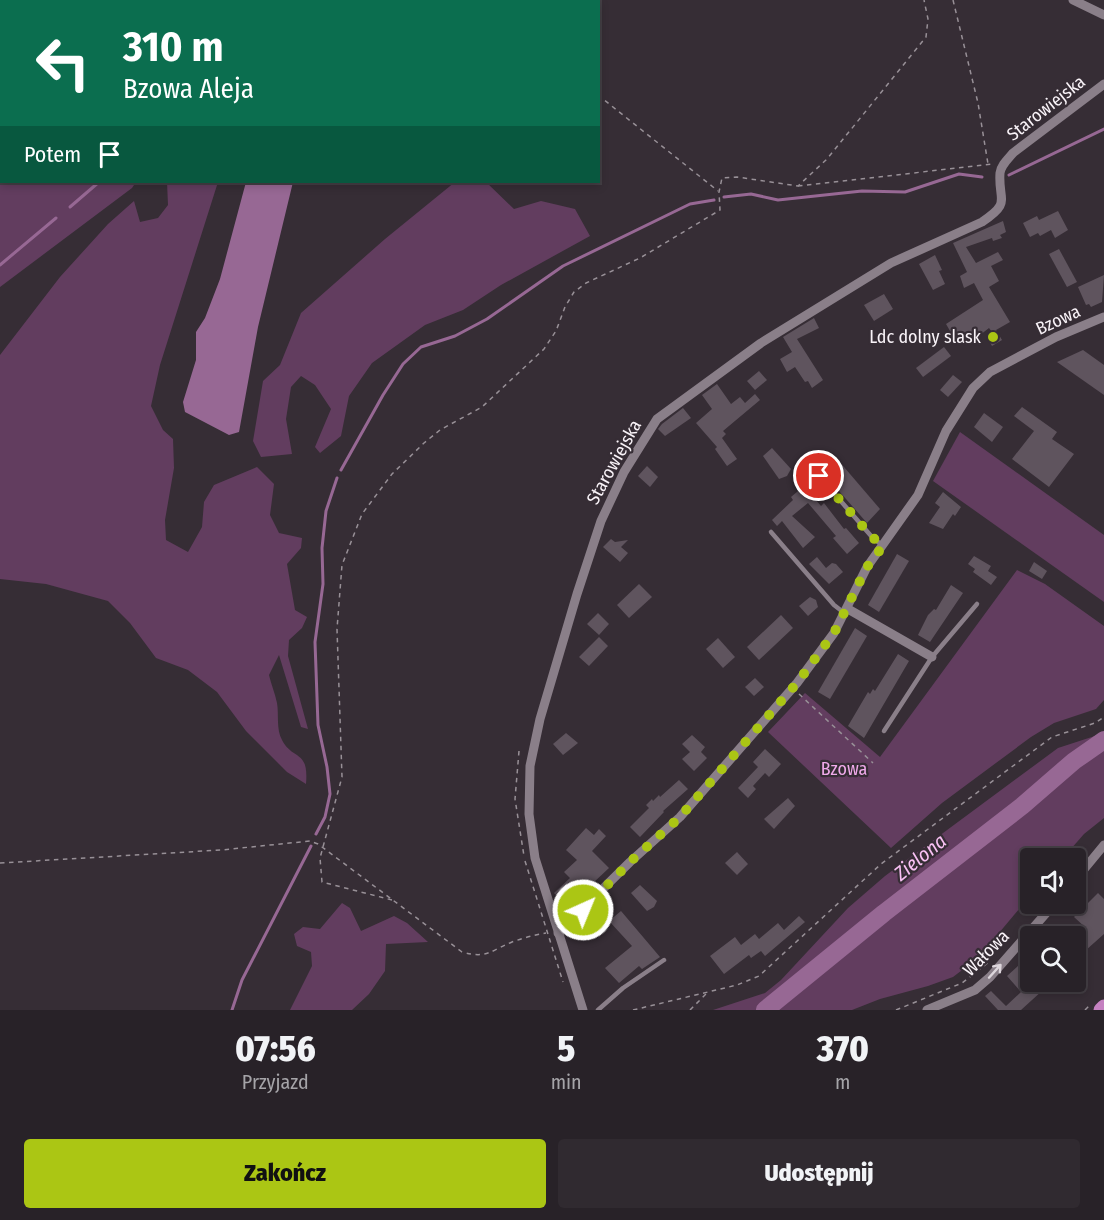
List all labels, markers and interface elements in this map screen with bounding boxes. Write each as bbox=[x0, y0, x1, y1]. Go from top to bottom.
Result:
text: 310 m bbox=[123, 22, 224, 72]
icon: left bbox=[24, 24, 102, 102]
street label: Starowiejska bbox=[1003, 71, 1090, 145]
text: Bzowa Aleja bbox=[123, 73, 254, 105]
icon: arrive bbox=[93, 138, 126, 171]
text: Potem bbox=[24, 141, 81, 168]
street label: Bzowa bbox=[1032, 300, 1084, 340]
place label: Ldc dolny slask bbox=[869, 326, 982, 348]
marker: Ldc dolny slask bbox=[986, 330, 1000, 344]
street label: Starowiejska bbox=[582, 416, 646, 508]
pin bbox=[793, 450, 844, 501]
icon: arrive bbox=[802, 459, 835, 492]
park label: Bzowa bbox=[821, 758, 868, 780]
water label: Zielona bbox=[888, 829, 951, 886]
map controls bbox=[1020, 848, 1086, 992]
button: sound bbox=[1020, 848, 1086, 914]
position arrow bbox=[551, 878, 615, 942]
street label: Wałowa bbox=[958, 925, 1014, 981]
button: search bbox=[1020, 926, 1086, 992]
one-way arrow bbox=[988, 964, 1002, 979]
text: 07:56 bbox=[235, 1027, 316, 1071]
text: 5 bbox=[557, 1027, 575, 1071]
text: 370 bbox=[817, 1027, 869, 1071]
text: Przyjazd bbox=[242, 1070, 309, 1094]
text: min bbox=[551, 1070, 582, 1094]
text: m bbox=[835, 1070, 851, 1094]
button: Zakończ bbox=[24, 1139, 546, 1208]
button: Udostępnij bbox=[558, 1139, 1080, 1208]

